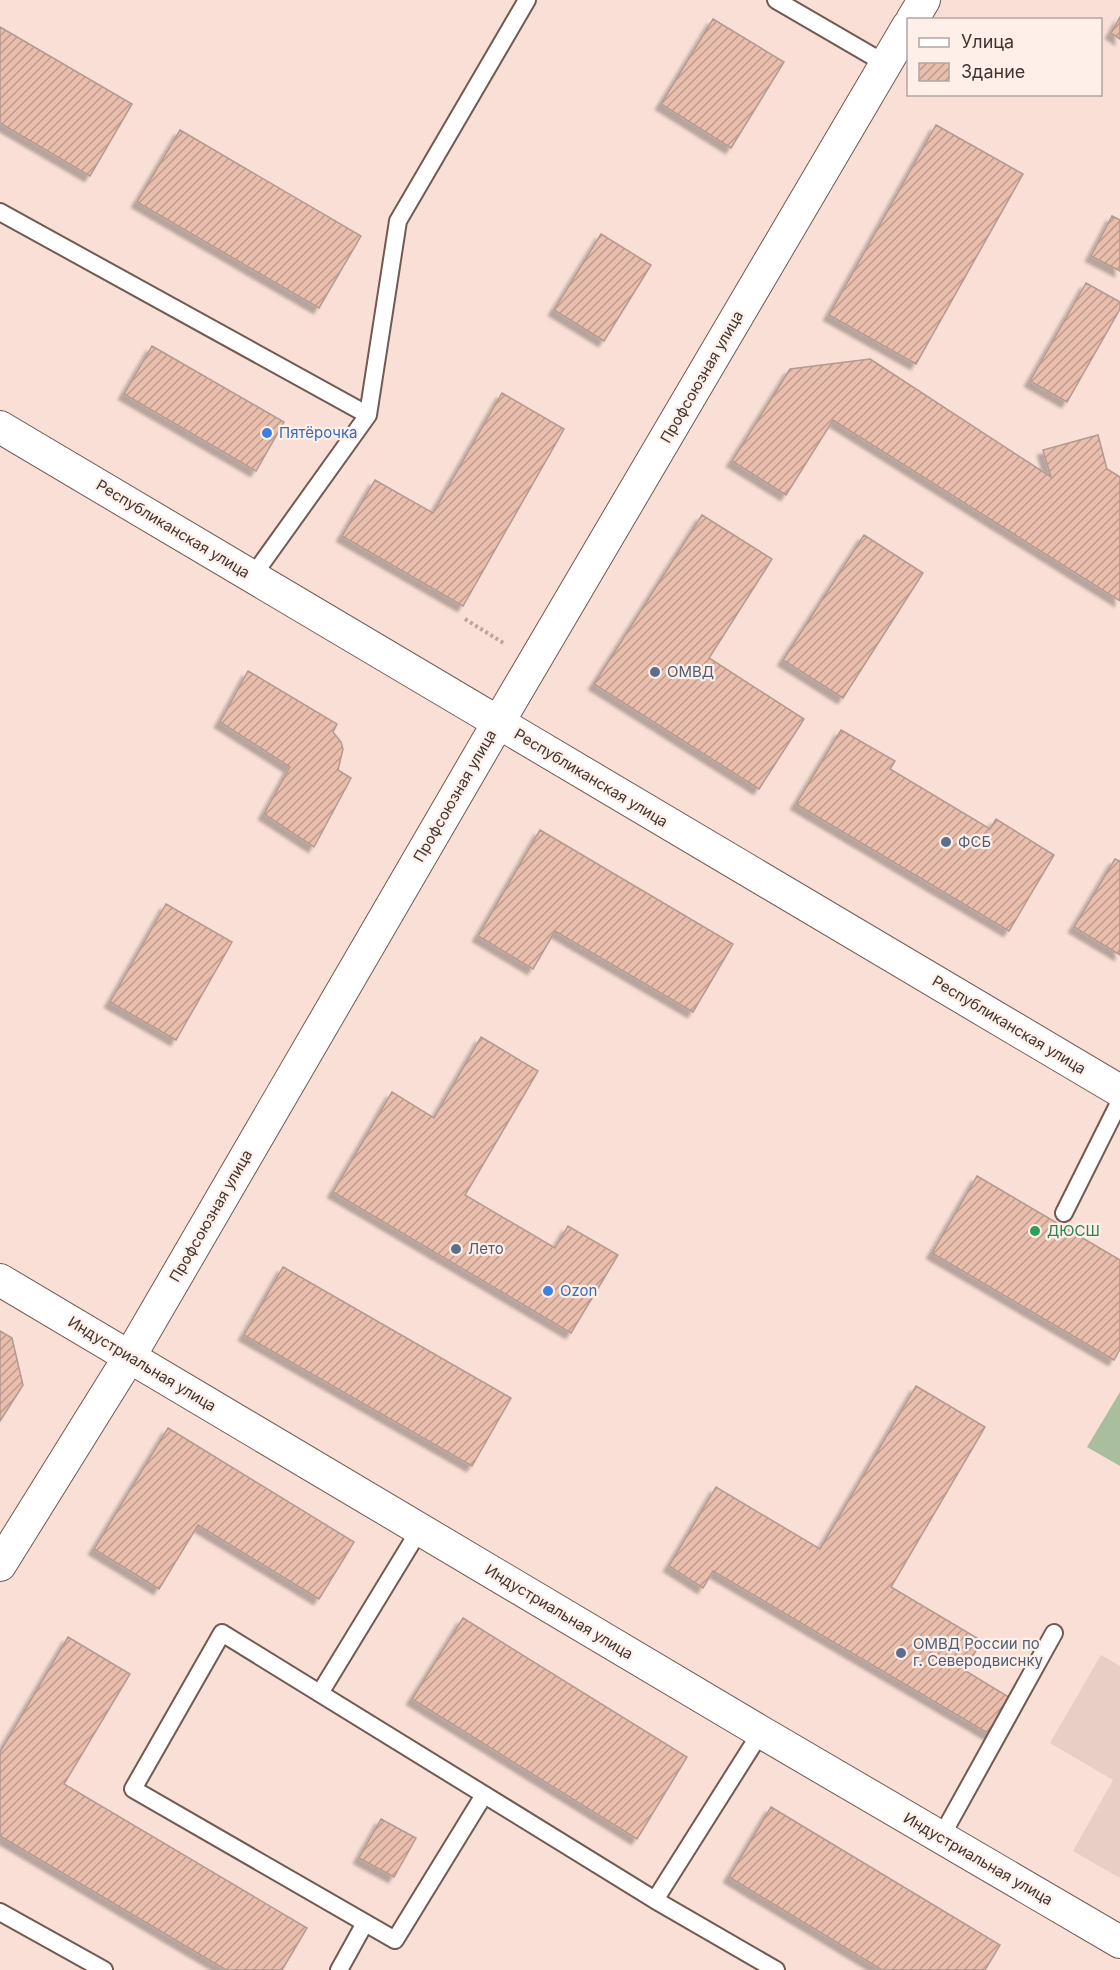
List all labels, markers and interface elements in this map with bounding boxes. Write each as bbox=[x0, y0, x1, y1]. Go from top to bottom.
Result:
legend bbox=[907, 18, 1102, 96]
text: Улица bbox=[961, 31, 1014, 52]
text: Здание bbox=[961, 61, 1025, 82]
street label: Профсоюзная улица bbox=[656, 307, 747, 446]
place label: Пятёрочка bbox=[279, 423, 358, 442]
marker: Пятёрочка bbox=[260, 426, 274, 440]
street label: Республиканская улица bbox=[93, 475, 254, 582]
place label: ОМВД bbox=[667, 662, 714, 681]
marker: ОМВД bbox=[648, 665, 662, 679]
street label: Республиканская улица bbox=[511, 724, 672, 831]
street label: Профсоюзная улица bbox=[409, 726, 500, 865]
place label: ФСБ bbox=[958, 832, 991, 851]
marker: ФСБ bbox=[939, 835, 953, 849]
street label: Республиканская улица bbox=[929, 971, 1090, 1078]
street label: Профсоюзная улица bbox=[165, 1146, 256, 1285]
place label: ДЮСШ bbox=[1047, 1221, 1100, 1240]
marker: ДЮСШ bbox=[1028, 1224, 1042, 1238]
place label: Лето bbox=[468, 1239, 504, 1258]
marker: Лето bbox=[449, 1242, 463, 1256]
place label: Ozon bbox=[560, 1281, 597, 1300]
marker: Ozon bbox=[541, 1284, 555, 1298]
street label: Индустриальная улица bbox=[65, 1312, 220, 1415]
street label: Индустриальная улица bbox=[482, 1560, 637, 1663]
place label: ОМВД России по г. Северодвиснку bbox=[913, 1634, 1044, 1670]
marker: ОМВД России по г. Северодвиснку bbox=[894, 1646, 908, 1660]
street label: Индустриальная улица bbox=[900, 1808, 1056, 1909]

